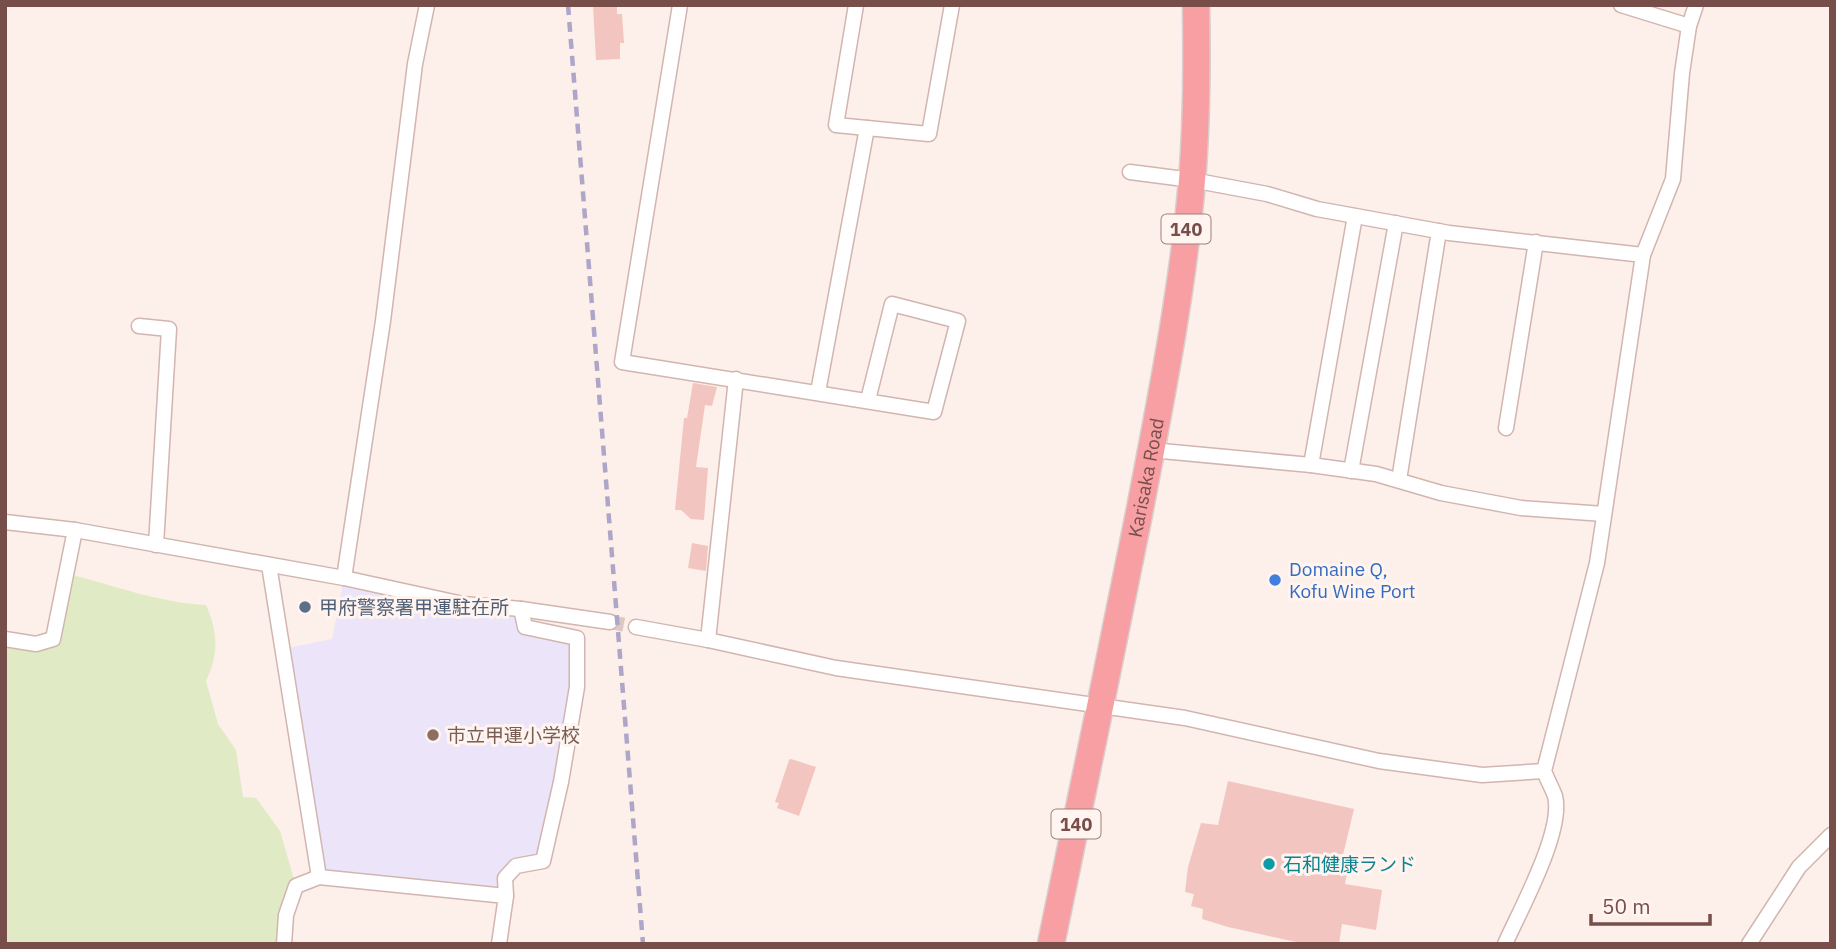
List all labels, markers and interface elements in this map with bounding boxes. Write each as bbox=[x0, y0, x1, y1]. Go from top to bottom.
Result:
road number: 140 bbox=[1162, 214, 1210, 244]
street label: Karisaka Road bbox=[1123, 416, 1169, 539]
place label: Domaine Q, Kofu Wine Port bbox=[1289, 557, 1415, 603]
marker: Domaine Q, Kofu Wine Port bbox=[1267, 572, 1283, 588]
place label: 甲府警察署甲運駐在所 bbox=[319, 595, 509, 619]
marker: 甲府警察署甲運駐在所 bbox=[297, 599, 313, 615]
place label: 市立甲運小学校 bbox=[447, 723, 580, 747]
marker: 市立甲運小学校 bbox=[425, 727, 441, 743]
road number: 140 bbox=[1052, 810, 1100, 838]
place label: 石和健康ランド bbox=[1283, 852, 1416, 876]
marker: 石和健康ランド bbox=[1261, 856, 1277, 872]
scale bar bbox=[1591, 883, 1710, 927]
text: 50 m bbox=[1602, 892, 1651, 920]

